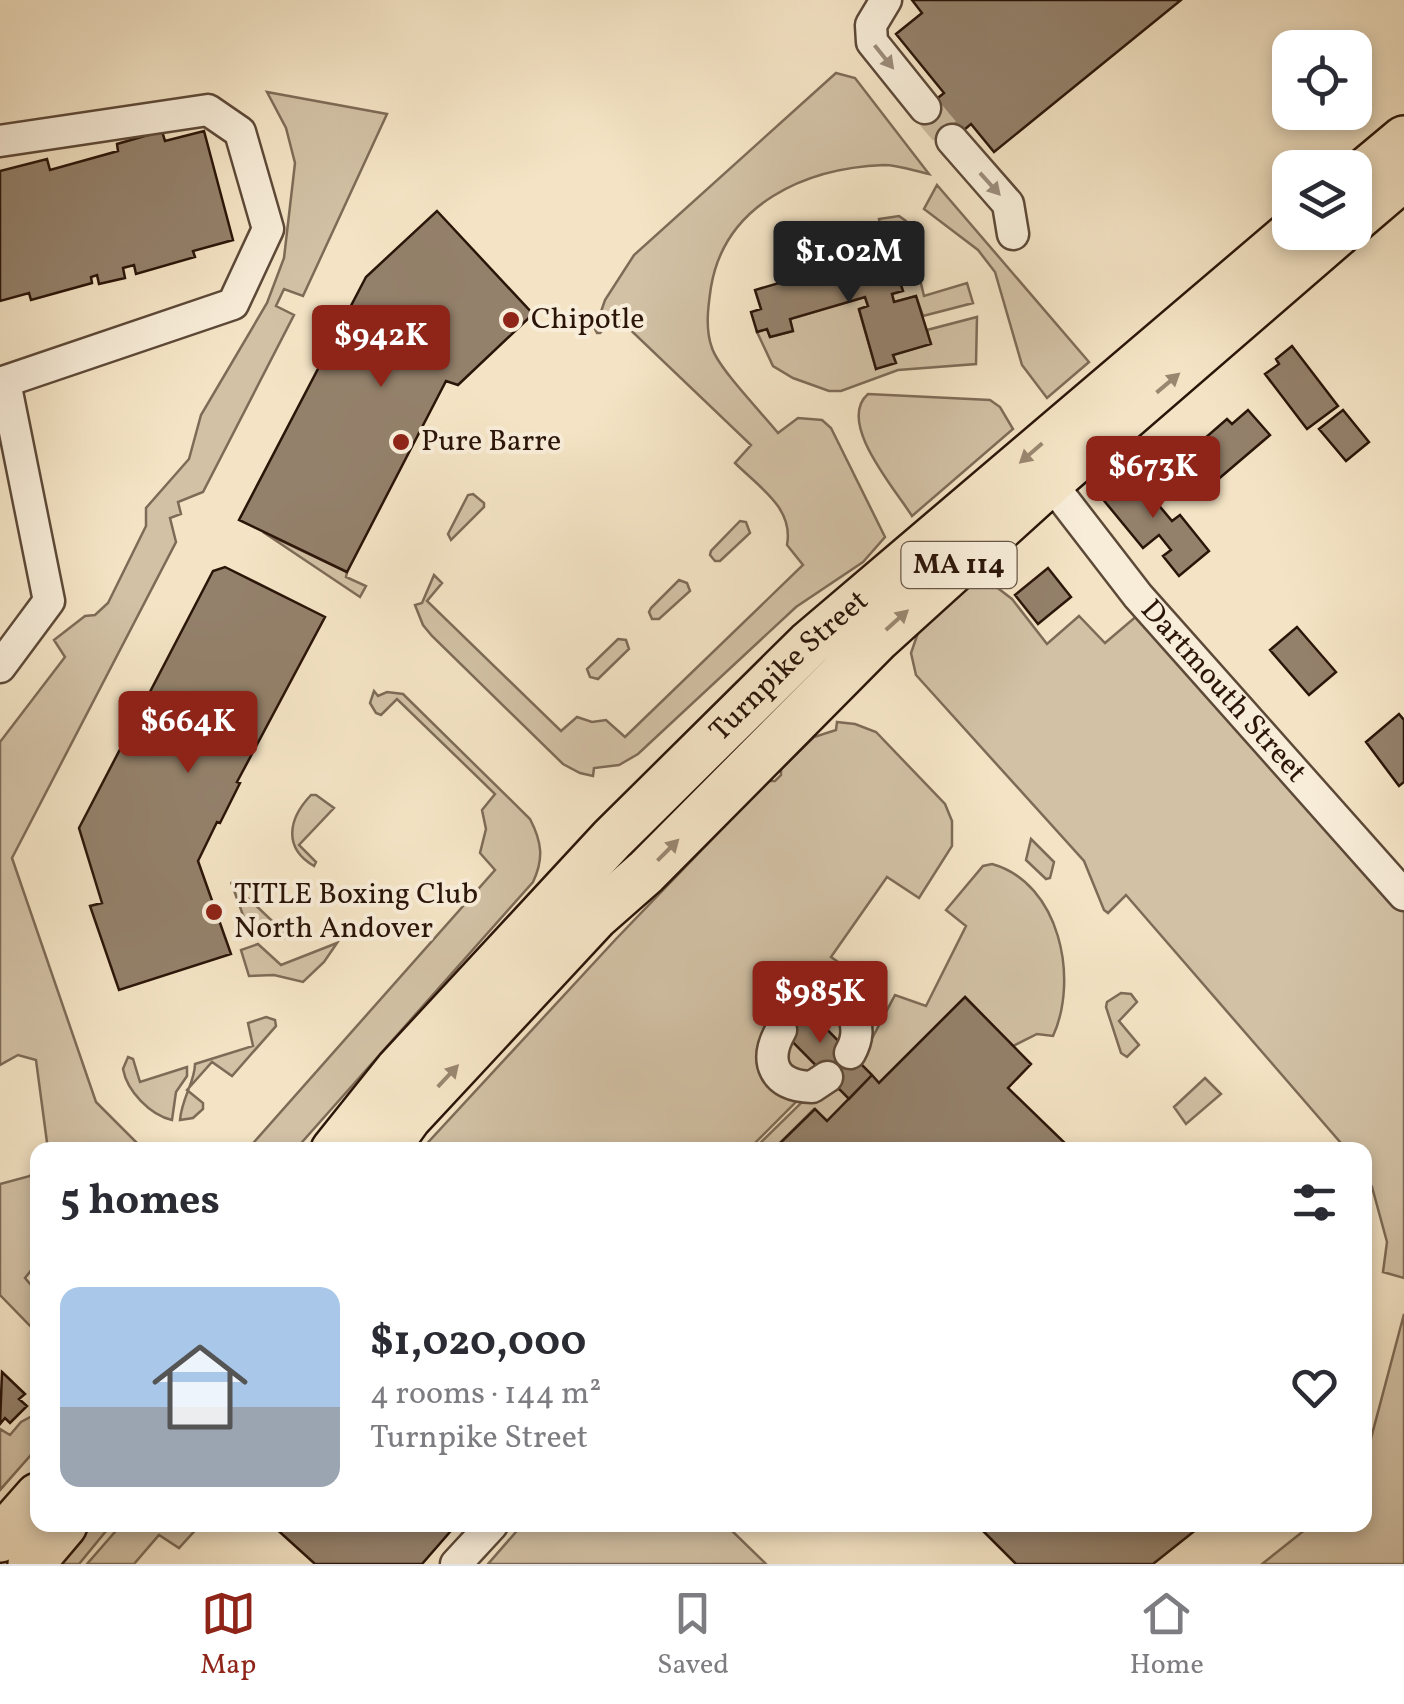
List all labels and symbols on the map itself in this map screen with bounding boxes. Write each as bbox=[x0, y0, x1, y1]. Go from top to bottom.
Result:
one-way arrow bbox=[873, 44, 894, 69]
one-way arrow bbox=[978, 171, 1000, 196]
pin: $1.02M bbox=[768, 221, 930, 306]
place label: Chipotle bbox=[531, 299, 644, 341]
pin: $942K bbox=[311, 305, 451, 390]
marker: Chipotle bbox=[500, 309, 522, 331]
one-way arrow bbox=[1155, 372, 1180, 394]
place label: Pure Barre bbox=[421, 421, 561, 463]
marker: Pure Barre bbox=[390, 431, 412, 453]
pin: $673K bbox=[1083, 436, 1223, 521]
one-way arrow bbox=[1018, 441, 1043, 463]
road number: MA 114 bbox=[902, 542, 1016, 588]
street label: Turnpike Street bbox=[701, 581, 878, 752]
street label: Dartmouth Street bbox=[1130, 591, 1316, 792]
one-way arrow bbox=[885, 609, 909, 632]
pin: $664K bbox=[118, 691, 258, 776]
one-way arrow bbox=[655, 839, 679, 862]
place label: TITLE Boxing Club North Andover bbox=[234, 874, 478, 950]
marker: TITLE Boxing Club North Andover bbox=[203, 901, 225, 923]
pin: $985K bbox=[750, 961, 890, 1046]
one-way arrow bbox=[436, 1064, 459, 1088]

